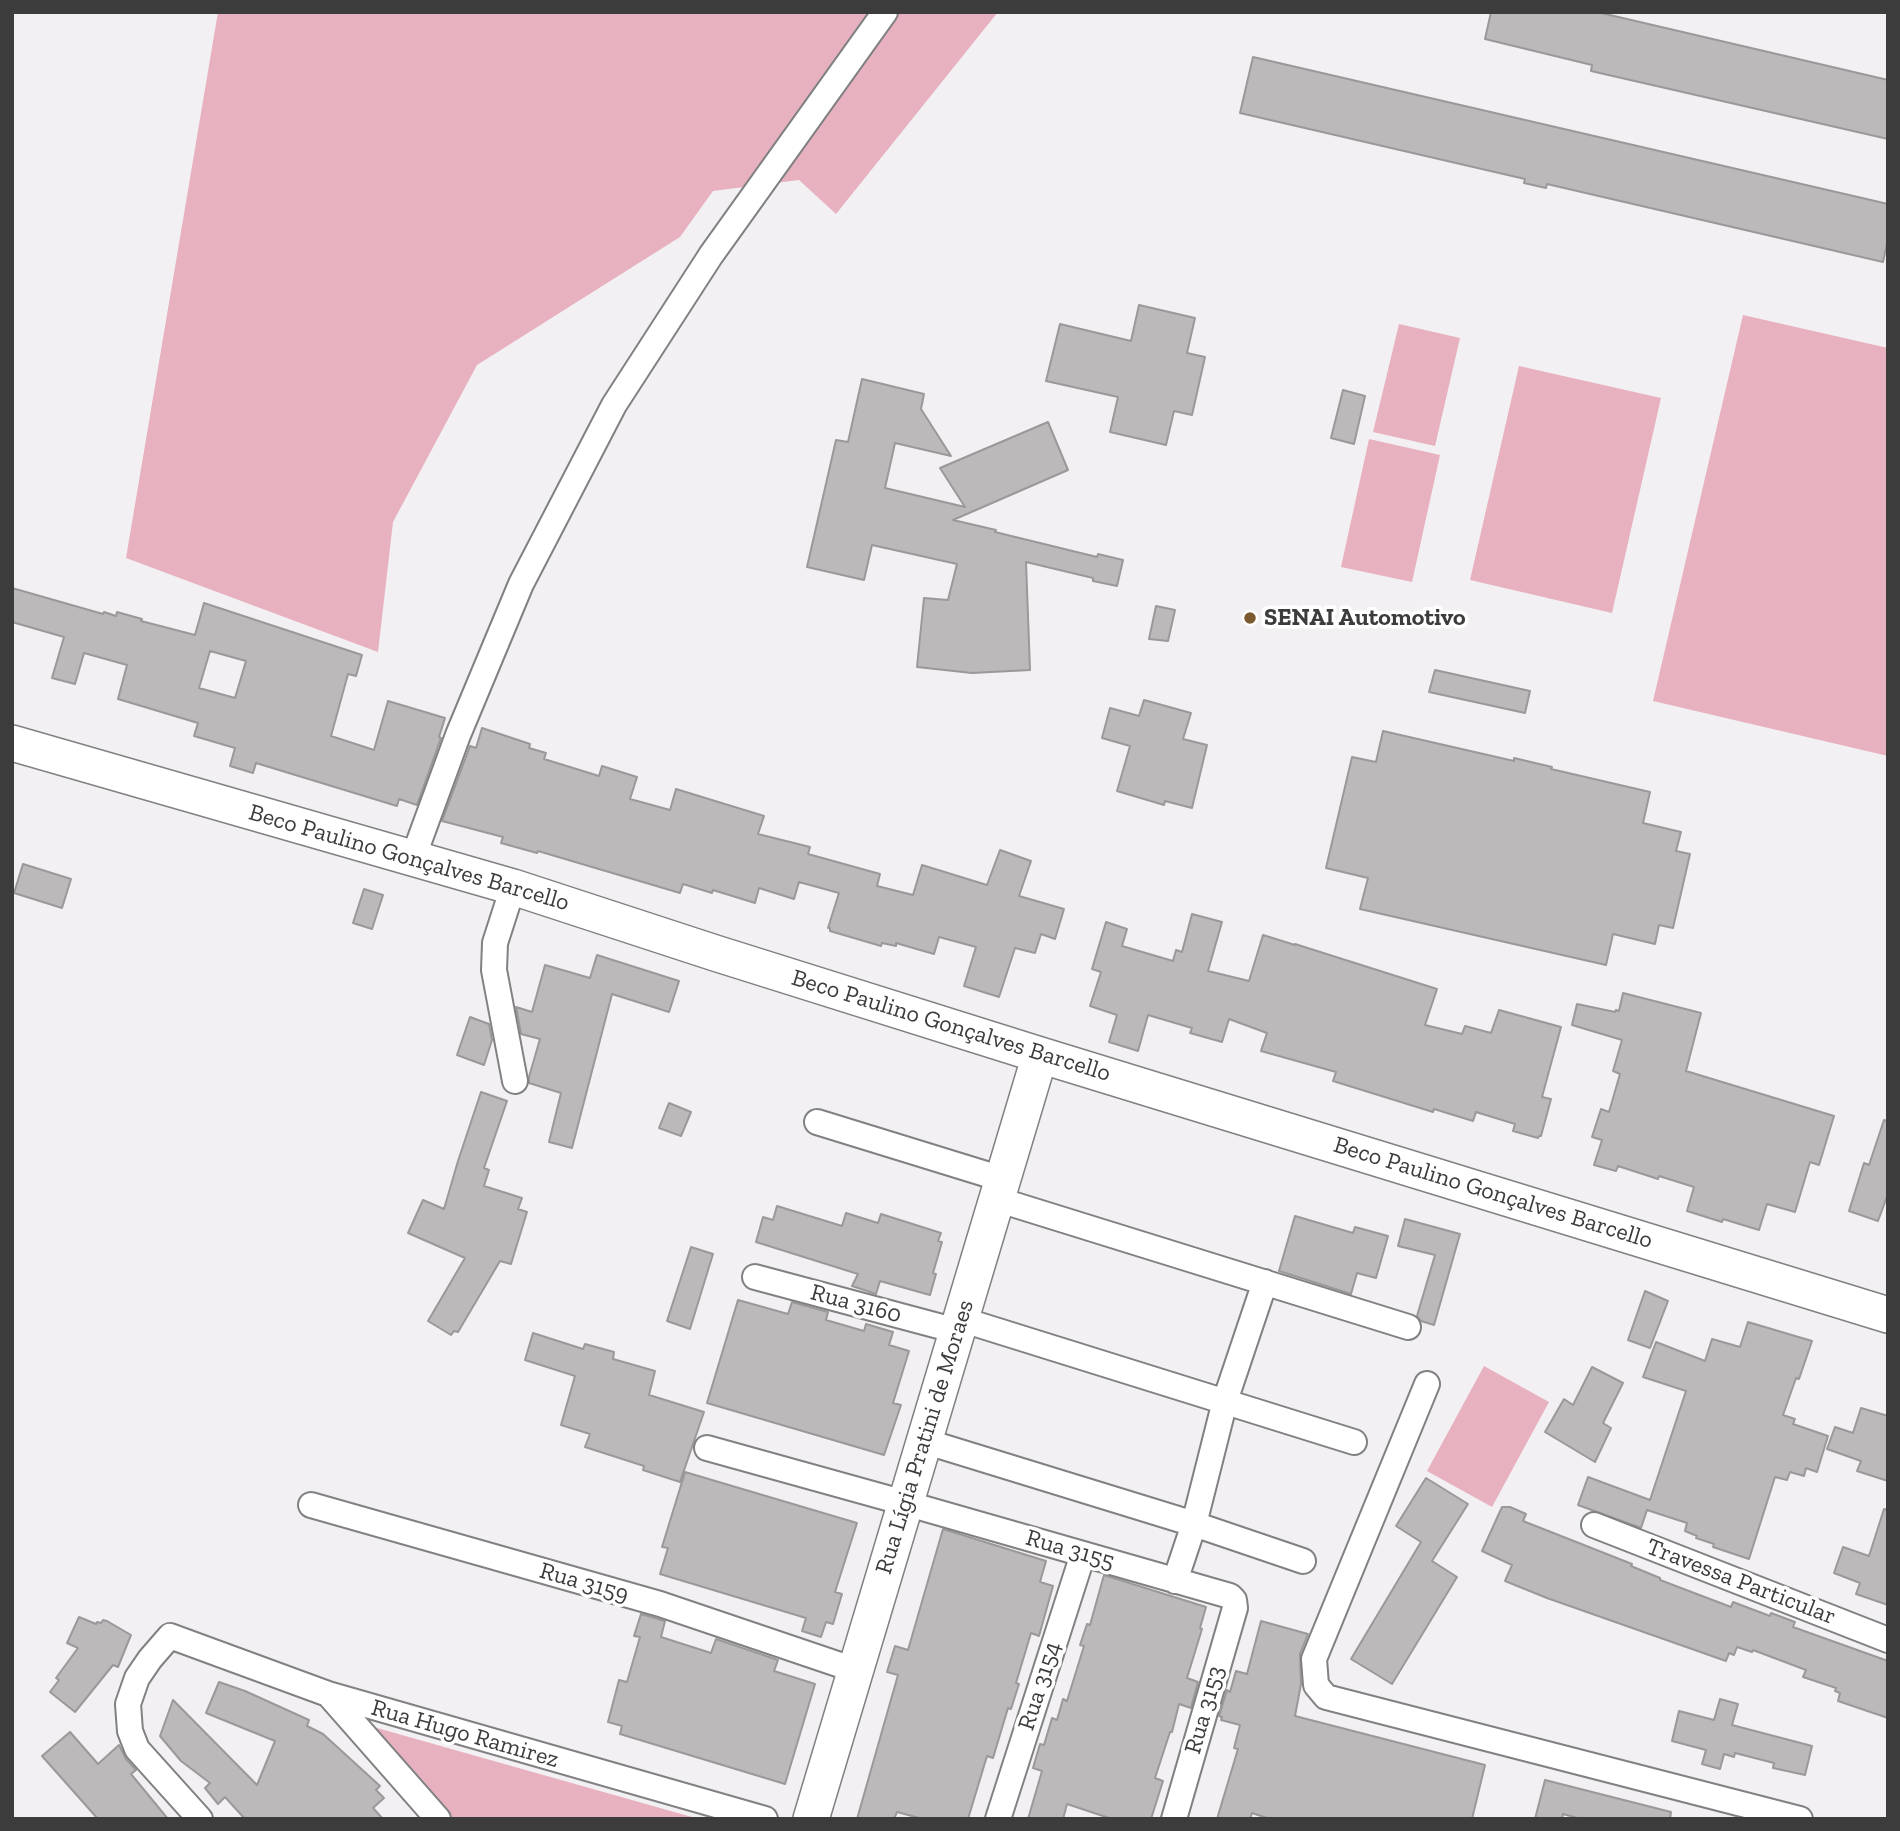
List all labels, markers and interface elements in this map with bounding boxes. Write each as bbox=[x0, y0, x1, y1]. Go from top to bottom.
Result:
place label: SENAI Automotivo bbox=[1264, 604, 1466, 632]
marker: SENAI Automotivo bbox=[1242, 610, 1258, 626]
street label: Beco Paulino Gonçalves Barcello bbox=[245, 798, 573, 918]
street label: Beco Paulino Gonçalves Barcello bbox=[788, 964, 1114, 1088]
street label: Beco Paulino Gonçalves Barcello bbox=[1330, 1131, 1656, 1255]
street label: Rua 3160 bbox=[807, 1278, 905, 1330]
street label: Rua Lígia Pratini de Moraes bbox=[870, 1296, 980, 1578]
street label: Rua 3155 bbox=[1022, 1524, 1118, 1576]
street label: Travessa Particular bbox=[1642, 1533, 1840, 1631]
street label: Rua 3159 bbox=[536, 1557, 632, 1609]
street label: Rua 3154 bbox=[1012, 1638, 1068, 1734]
street label: Rua 3153 bbox=[1179, 1663, 1231, 1757]
street label: Rua Hugo Ramirez bbox=[368, 1693, 562, 1775]

